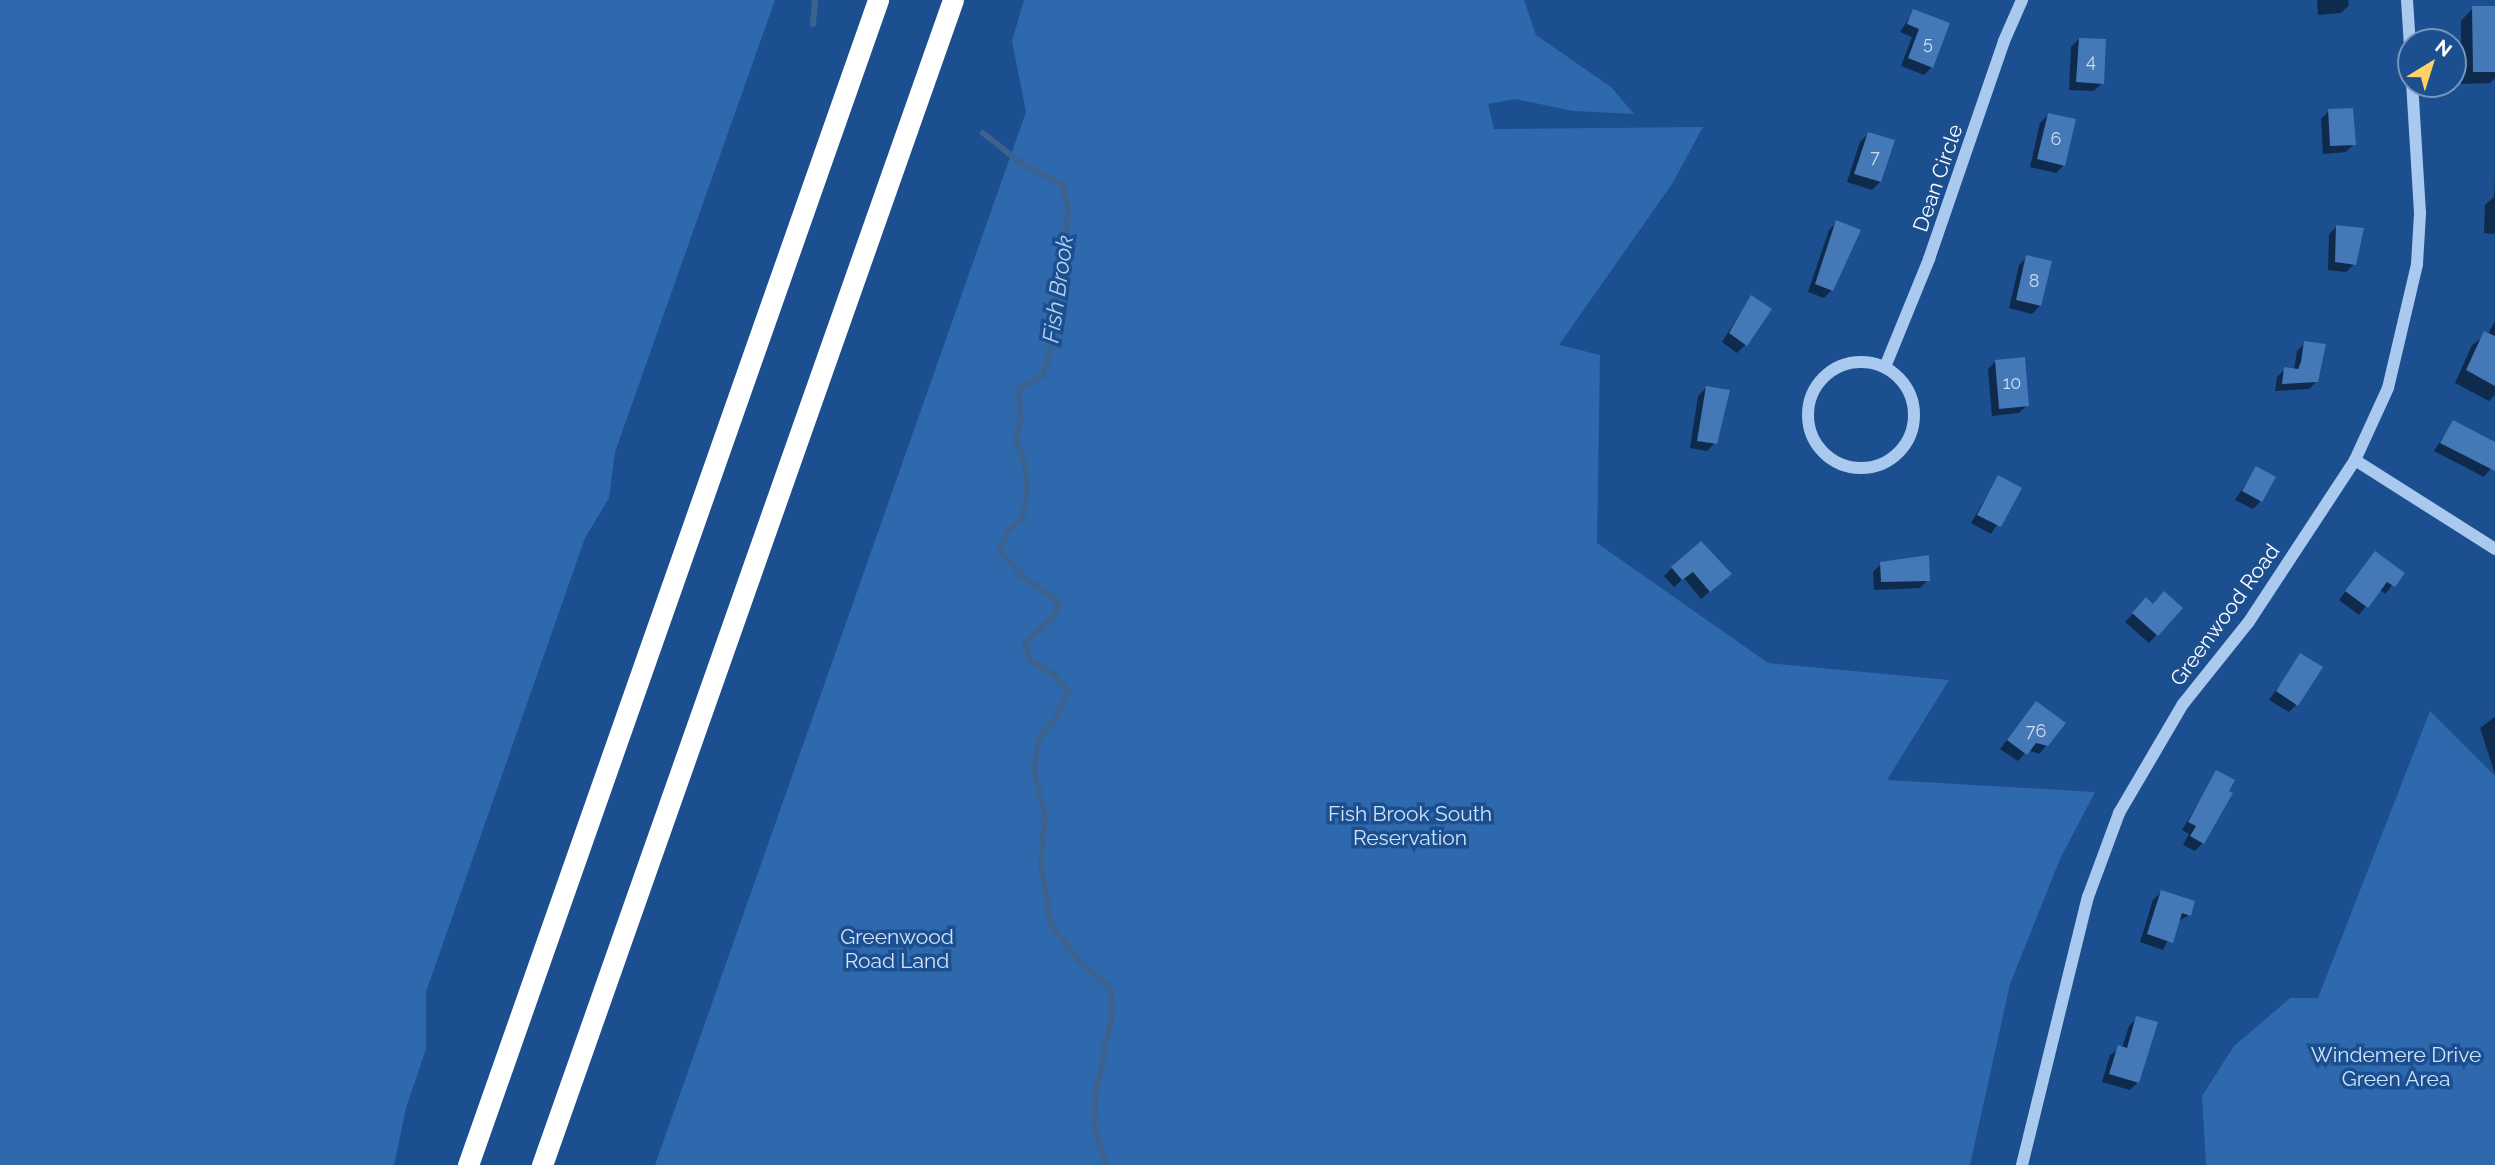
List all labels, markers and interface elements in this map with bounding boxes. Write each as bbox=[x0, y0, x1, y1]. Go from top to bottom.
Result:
north arrow bbox=[2397, 28, 2467, 98]
house number: 5 bbox=[1923, 32, 1933, 54]
text: N bbox=[2431, 35, 2456, 61]
house number: 4 bbox=[2086, 50, 2096, 72]
street label: Dean Circle bbox=[1908, 121, 1968, 235]
house number: 6 bbox=[2051, 128, 2061, 150]
house number: 7 bbox=[1870, 146, 1880, 168]
water label: Fish Brook bbox=[1037, 233, 1079, 345]
house number: 8 bbox=[2029, 270, 2039, 292]
house number: 10 bbox=[2003, 372, 2021, 394]
street label: Greenwood Road bbox=[2165, 539, 2285, 691]
house number: 76 bbox=[2026, 720, 2046, 742]
park label: Fish Brook South Reservation bbox=[1328, 801, 1492, 851]
park label: Greenwood Road Land bbox=[840, 924, 954, 974]
park label: Windemere Drive Green Area bbox=[2311, 1042, 2481, 1092]

